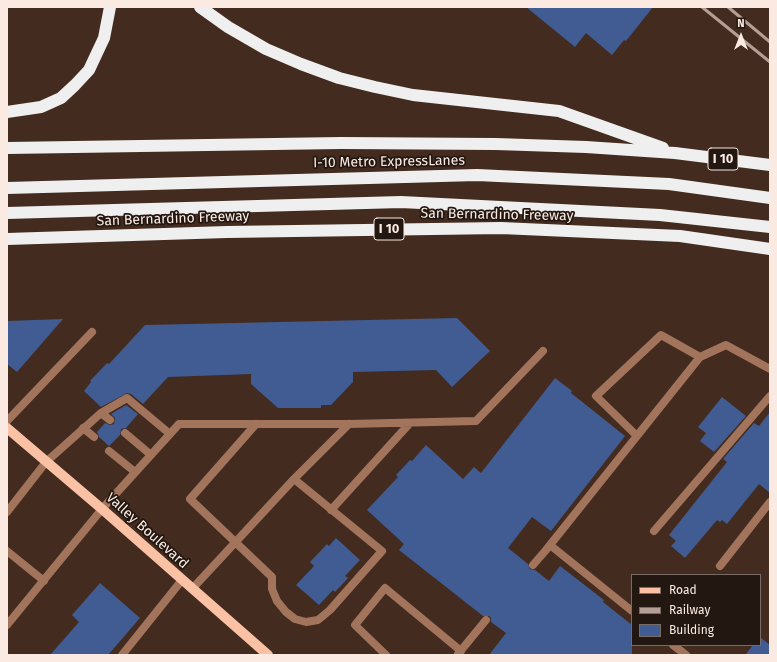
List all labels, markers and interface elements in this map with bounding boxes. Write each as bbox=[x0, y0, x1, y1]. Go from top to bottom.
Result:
north arrow bbox=[721, 16, 761, 56]
text: N bbox=[737, 17, 745, 30]
road number: I 10 bbox=[708, 148, 738, 170]
street label: I-10 Metro ExpressLanes bbox=[313, 152, 465, 172]
street label: San Bernardino Freeway bbox=[421, 205, 573, 225]
street label: San Bernardino Freeway bbox=[96, 208, 250, 230]
road number: I 10 bbox=[374, 218, 404, 240]
street label: Valley Boulevard bbox=[102, 490, 192, 572]
legend bbox=[631, 574, 761, 646]
text: Road bbox=[669, 583, 697, 597]
text: Railway bbox=[669, 603, 710, 617]
text: Building bbox=[669, 623, 714, 637]

